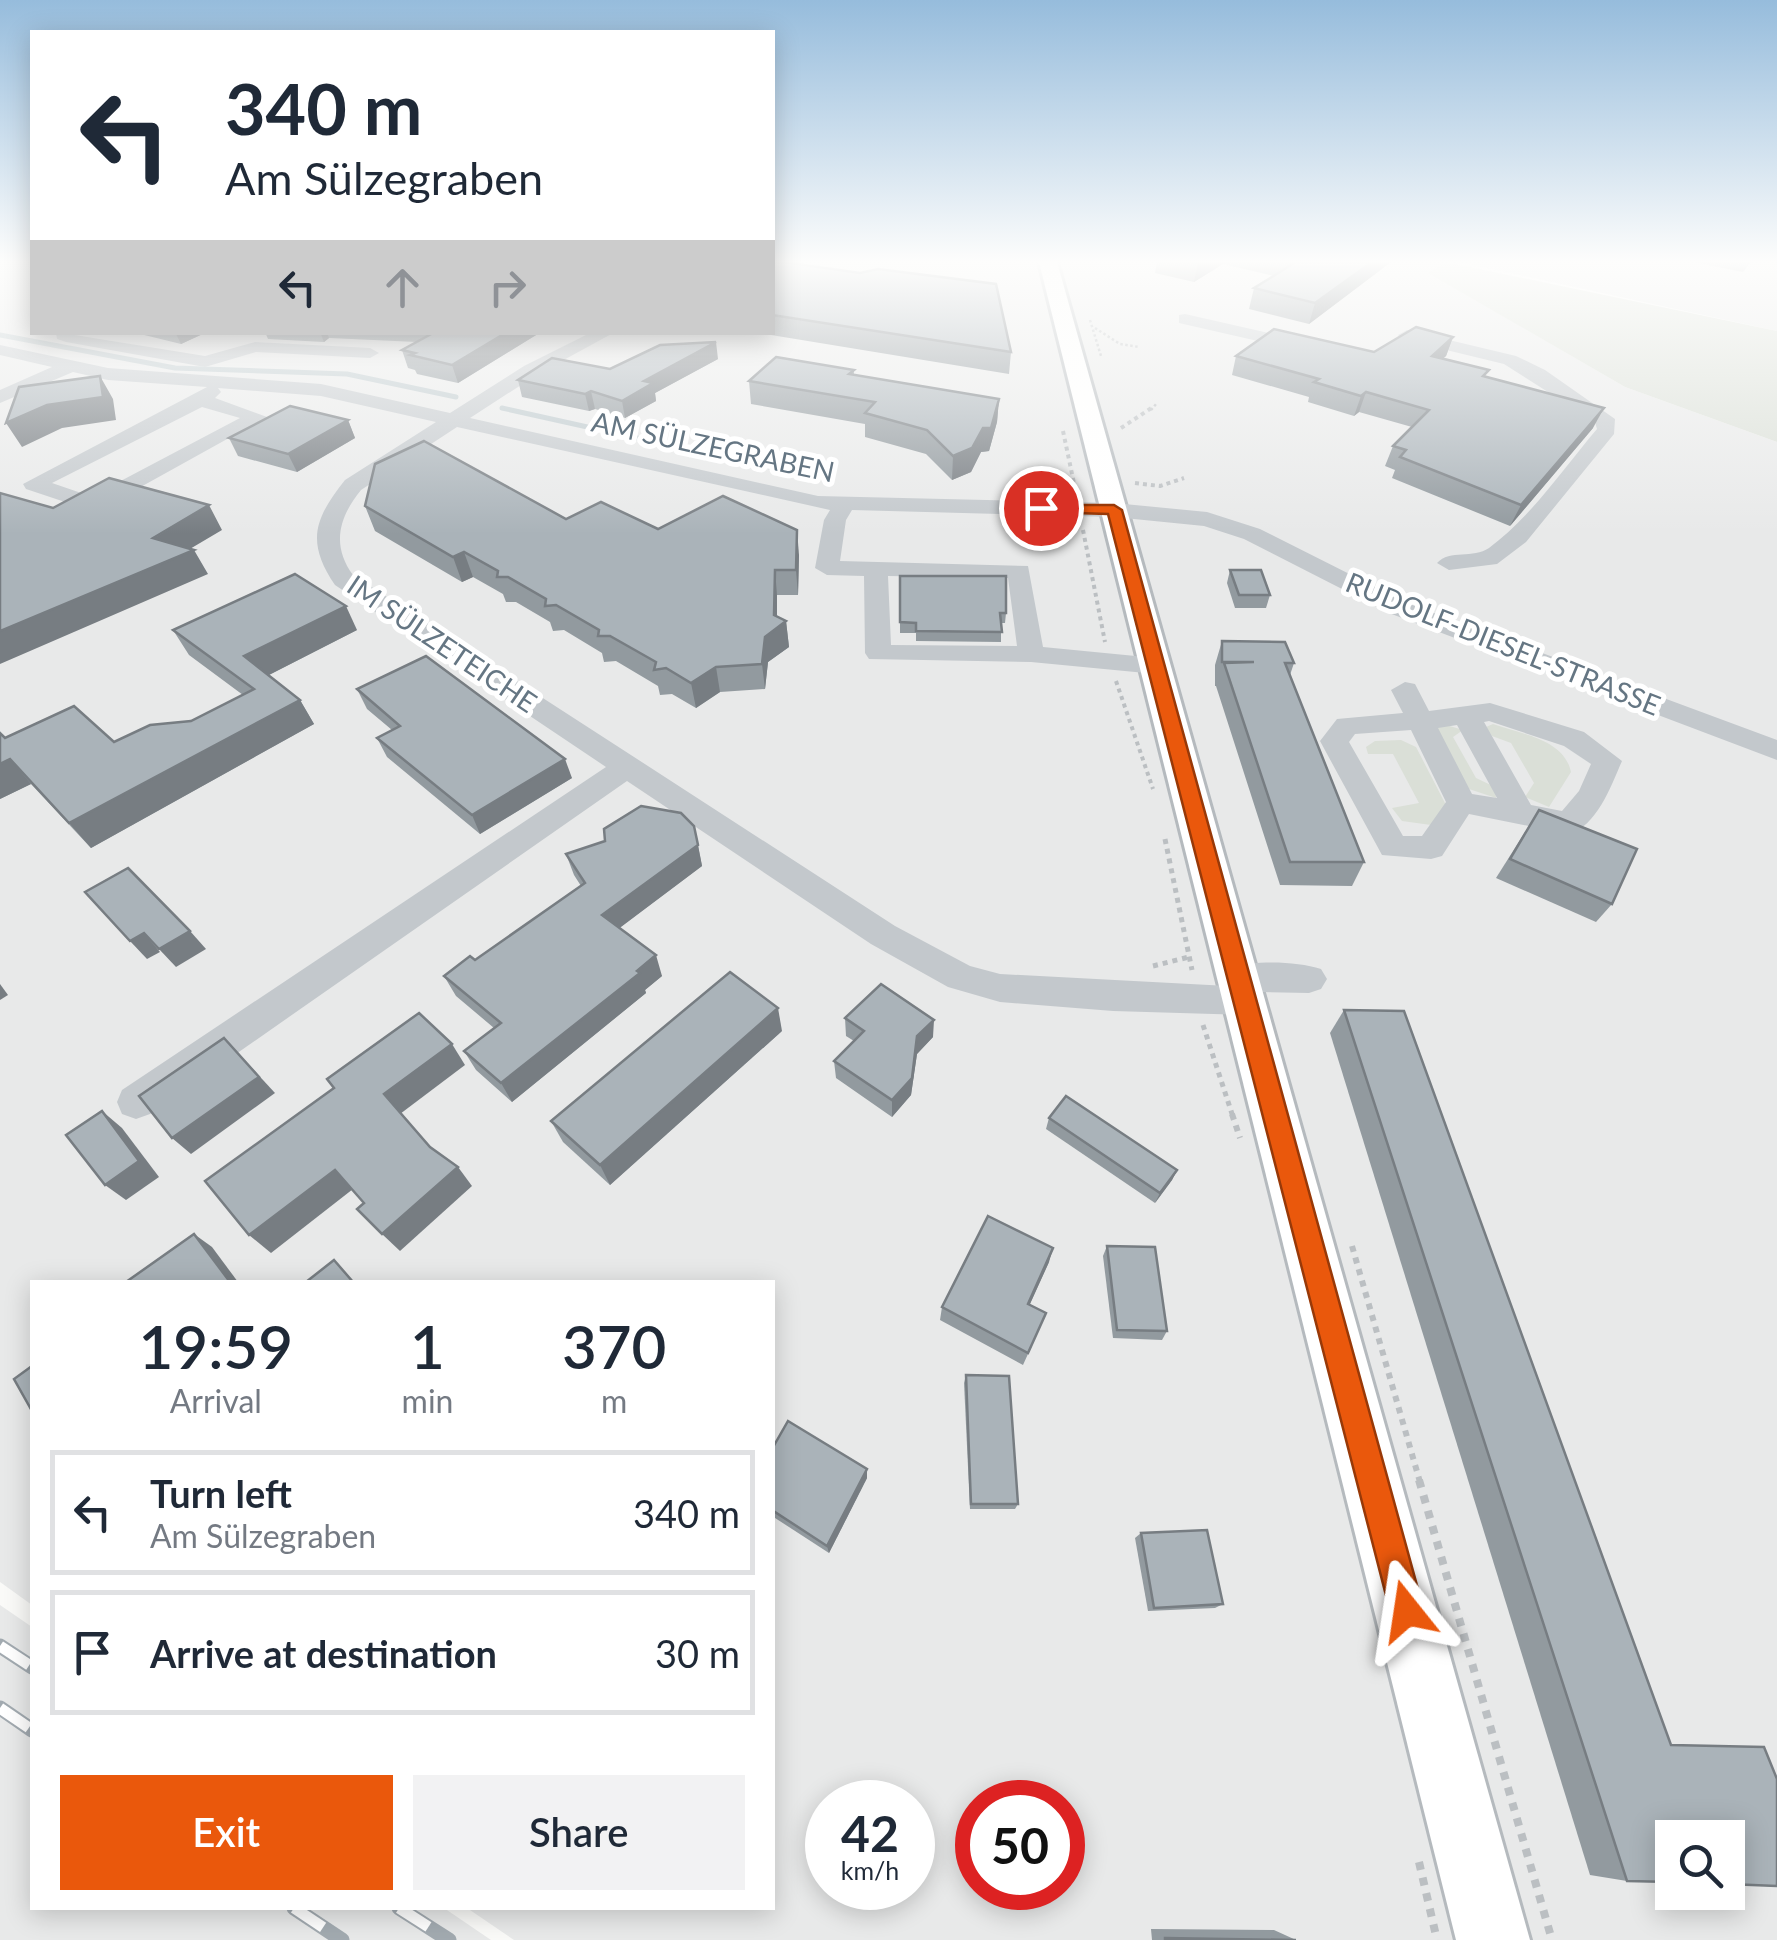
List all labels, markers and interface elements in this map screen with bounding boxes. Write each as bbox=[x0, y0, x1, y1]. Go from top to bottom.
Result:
text: 340 m bbox=[225, 66, 422, 150]
icon: left bbox=[60, 70, 190, 200]
text: Am Sülzegraben bbox=[225, 151, 543, 205]
icon: left bbox=[270, 260, 325, 315]
icon: ahead bbox=[375, 260, 430, 315]
icon: right bbox=[480, 260, 535, 315]
street label: AM SÜLZEGRABEN bbox=[589, 404, 838, 488]
pin bbox=[999, 466, 1084, 551]
icon: arrive bbox=[1014, 481, 1069, 536]
street label: RUDOLF-DIESEL-STRASSE bbox=[1341, 564, 1666, 722]
street label: IM SÜLZETEICHE bbox=[341, 567, 544, 719]
text: 19:59 bbox=[139, 1310, 293, 1382]
text: 1 bbox=[410, 1310, 445, 1382]
text: 370 bbox=[562, 1310, 666, 1382]
text: Arrival bbox=[170, 1381, 262, 1420]
text: min bbox=[402, 1381, 453, 1420]
text: m bbox=[601, 1381, 627, 1420]
text: Turn left bbox=[150, 1470, 292, 1516]
icon: left bbox=[65, 1485, 120, 1540]
text: 340 m bbox=[633, 1490, 740, 1536]
text: Am Sülzegraben bbox=[150, 1516, 376, 1555]
position arrow bbox=[1355, 1559, 1459, 1663]
icon: arrive bbox=[65, 1625, 120, 1680]
text: Arrive at destination bbox=[150, 1630, 497, 1676]
text: 30 m bbox=[655, 1630, 740, 1676]
button: Exit bbox=[60, 1775, 393, 1890]
button: Share bbox=[413, 1775, 745, 1890]
speed limit sign: 50 bbox=[955, 1780, 1085, 1910]
text: 42 bbox=[841, 1803, 899, 1863]
map controls bbox=[1655, 1820, 1745, 1910]
button: search bbox=[1655, 1820, 1745, 1910]
text: km/h bbox=[841, 1855, 899, 1885]

